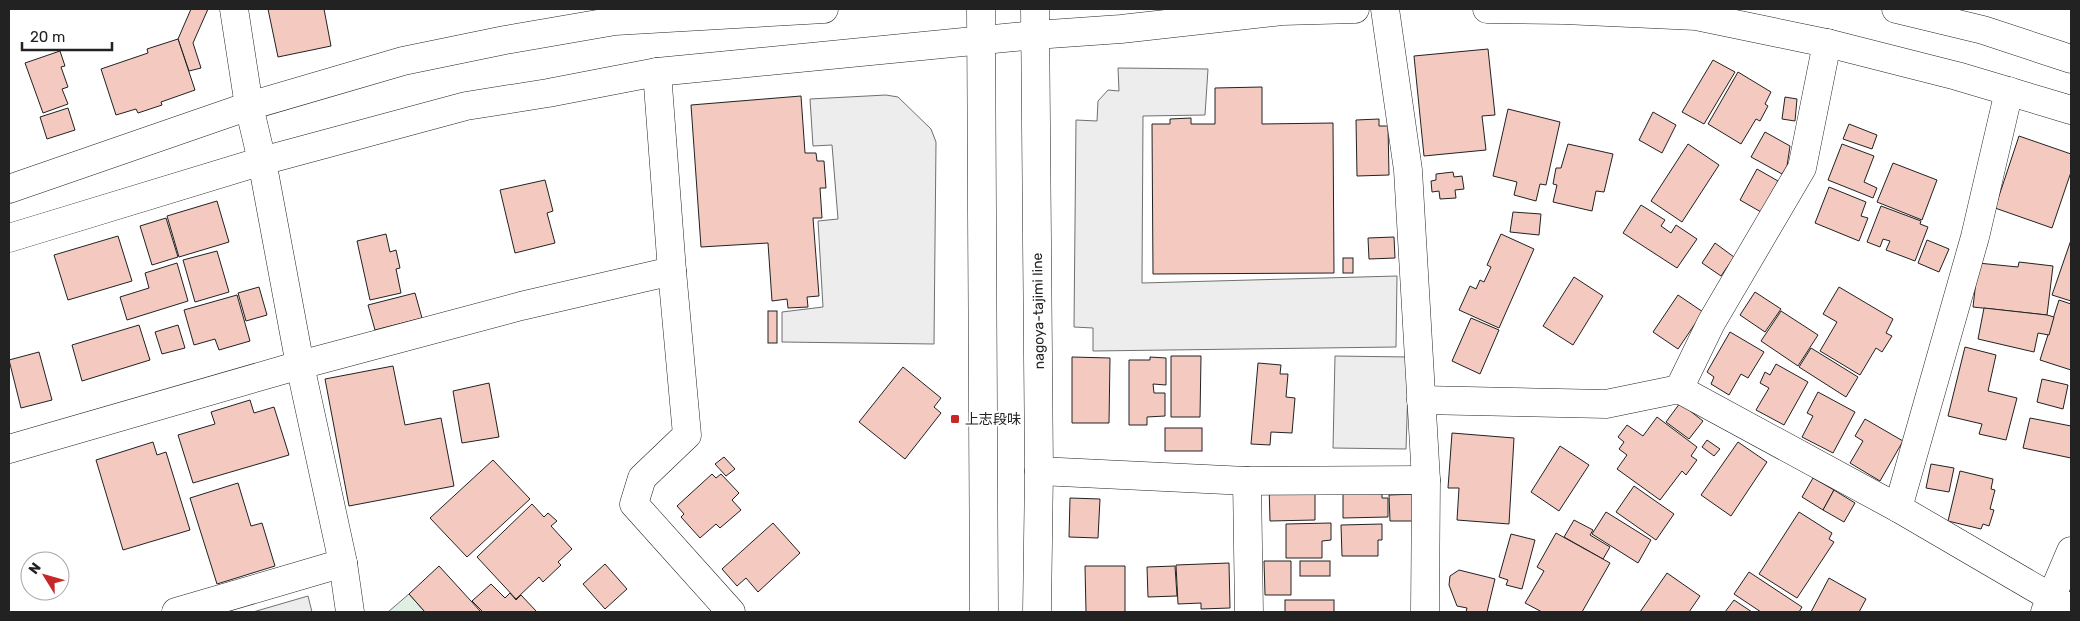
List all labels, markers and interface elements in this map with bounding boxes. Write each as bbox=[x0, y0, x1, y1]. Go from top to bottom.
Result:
scale bar bbox=[22, 20, 112, 52]
text: 20 m bbox=[30, 28, 65, 46]
street label: nagoya-tajimi line bbox=[1029, 252, 1048, 369]
place label: 上志段味 bbox=[965, 411, 1021, 428]
marker: 上志段味 bbox=[949, 413, 961, 425]
north arrow bbox=[20, 551, 70, 601]
text: N bbox=[25, 559, 45, 578]

